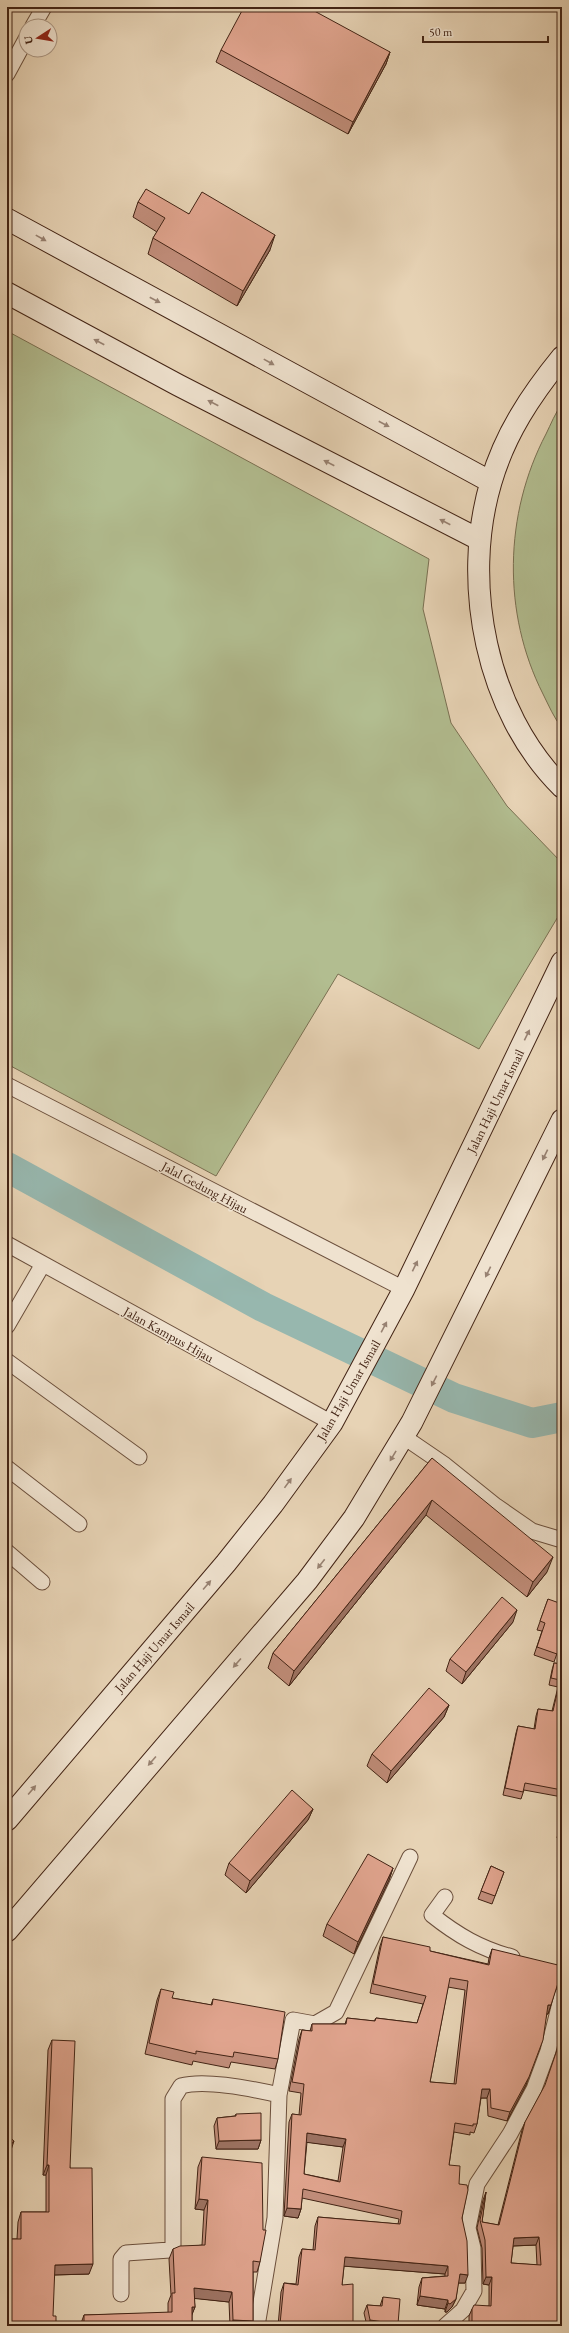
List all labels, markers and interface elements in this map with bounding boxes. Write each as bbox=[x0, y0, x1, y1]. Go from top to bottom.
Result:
north arrow bbox=[18, 18, 58, 58]
scale bar bbox=[423, 18, 548, 44]
text: 50 m bbox=[429, 24, 453, 40]
text: U bbox=[20, 34, 36, 46]
one-way arrow bbox=[35, 234, 47, 241]
one-way arrow bbox=[150, 296, 161, 303]
one-way arrow bbox=[93, 339, 105, 346]
one-way arrow bbox=[263, 359, 275, 366]
one-way arrow bbox=[208, 400, 219, 407]
one-way arrow bbox=[378, 421, 389, 428]
one-way arrow bbox=[323, 459, 335, 466]
one-way arrow bbox=[439, 519, 451, 525]
one-way arrow bbox=[524, 1029, 530, 1041]
street label: Jalan Haji Umar Ismail bbox=[462, 1046, 528, 1157]
one-way arrow bbox=[542, 1149, 548, 1161]
street label: Jalal Gedung Hijau bbox=[158, 1157, 251, 1217]
one-way arrow bbox=[412, 1260, 418, 1271]
one-way arrow bbox=[485, 1266, 491, 1278]
street label: Jalan Kampus Hijau bbox=[120, 1302, 217, 1366]
one-way arrow bbox=[381, 1321, 388, 1332]
street label: Jalan Haji Umar Ismail bbox=[312, 1337, 384, 1445]
one-way arrow bbox=[430, 1375, 437, 1386]
one-way arrow bbox=[389, 1451, 397, 1461]
one-way arrow bbox=[284, 1478, 292, 1488]
one-way arrow bbox=[316, 1558, 325, 1569]
one-way arrow bbox=[203, 1579, 212, 1590]
street label: Jalan Haji Umar Ismail bbox=[110, 1599, 198, 1697]
one-way arrow bbox=[232, 1657, 241, 1668]
one-way arrow bbox=[148, 1756, 157, 1767]
one-way arrow bbox=[28, 1785, 37, 1795]

